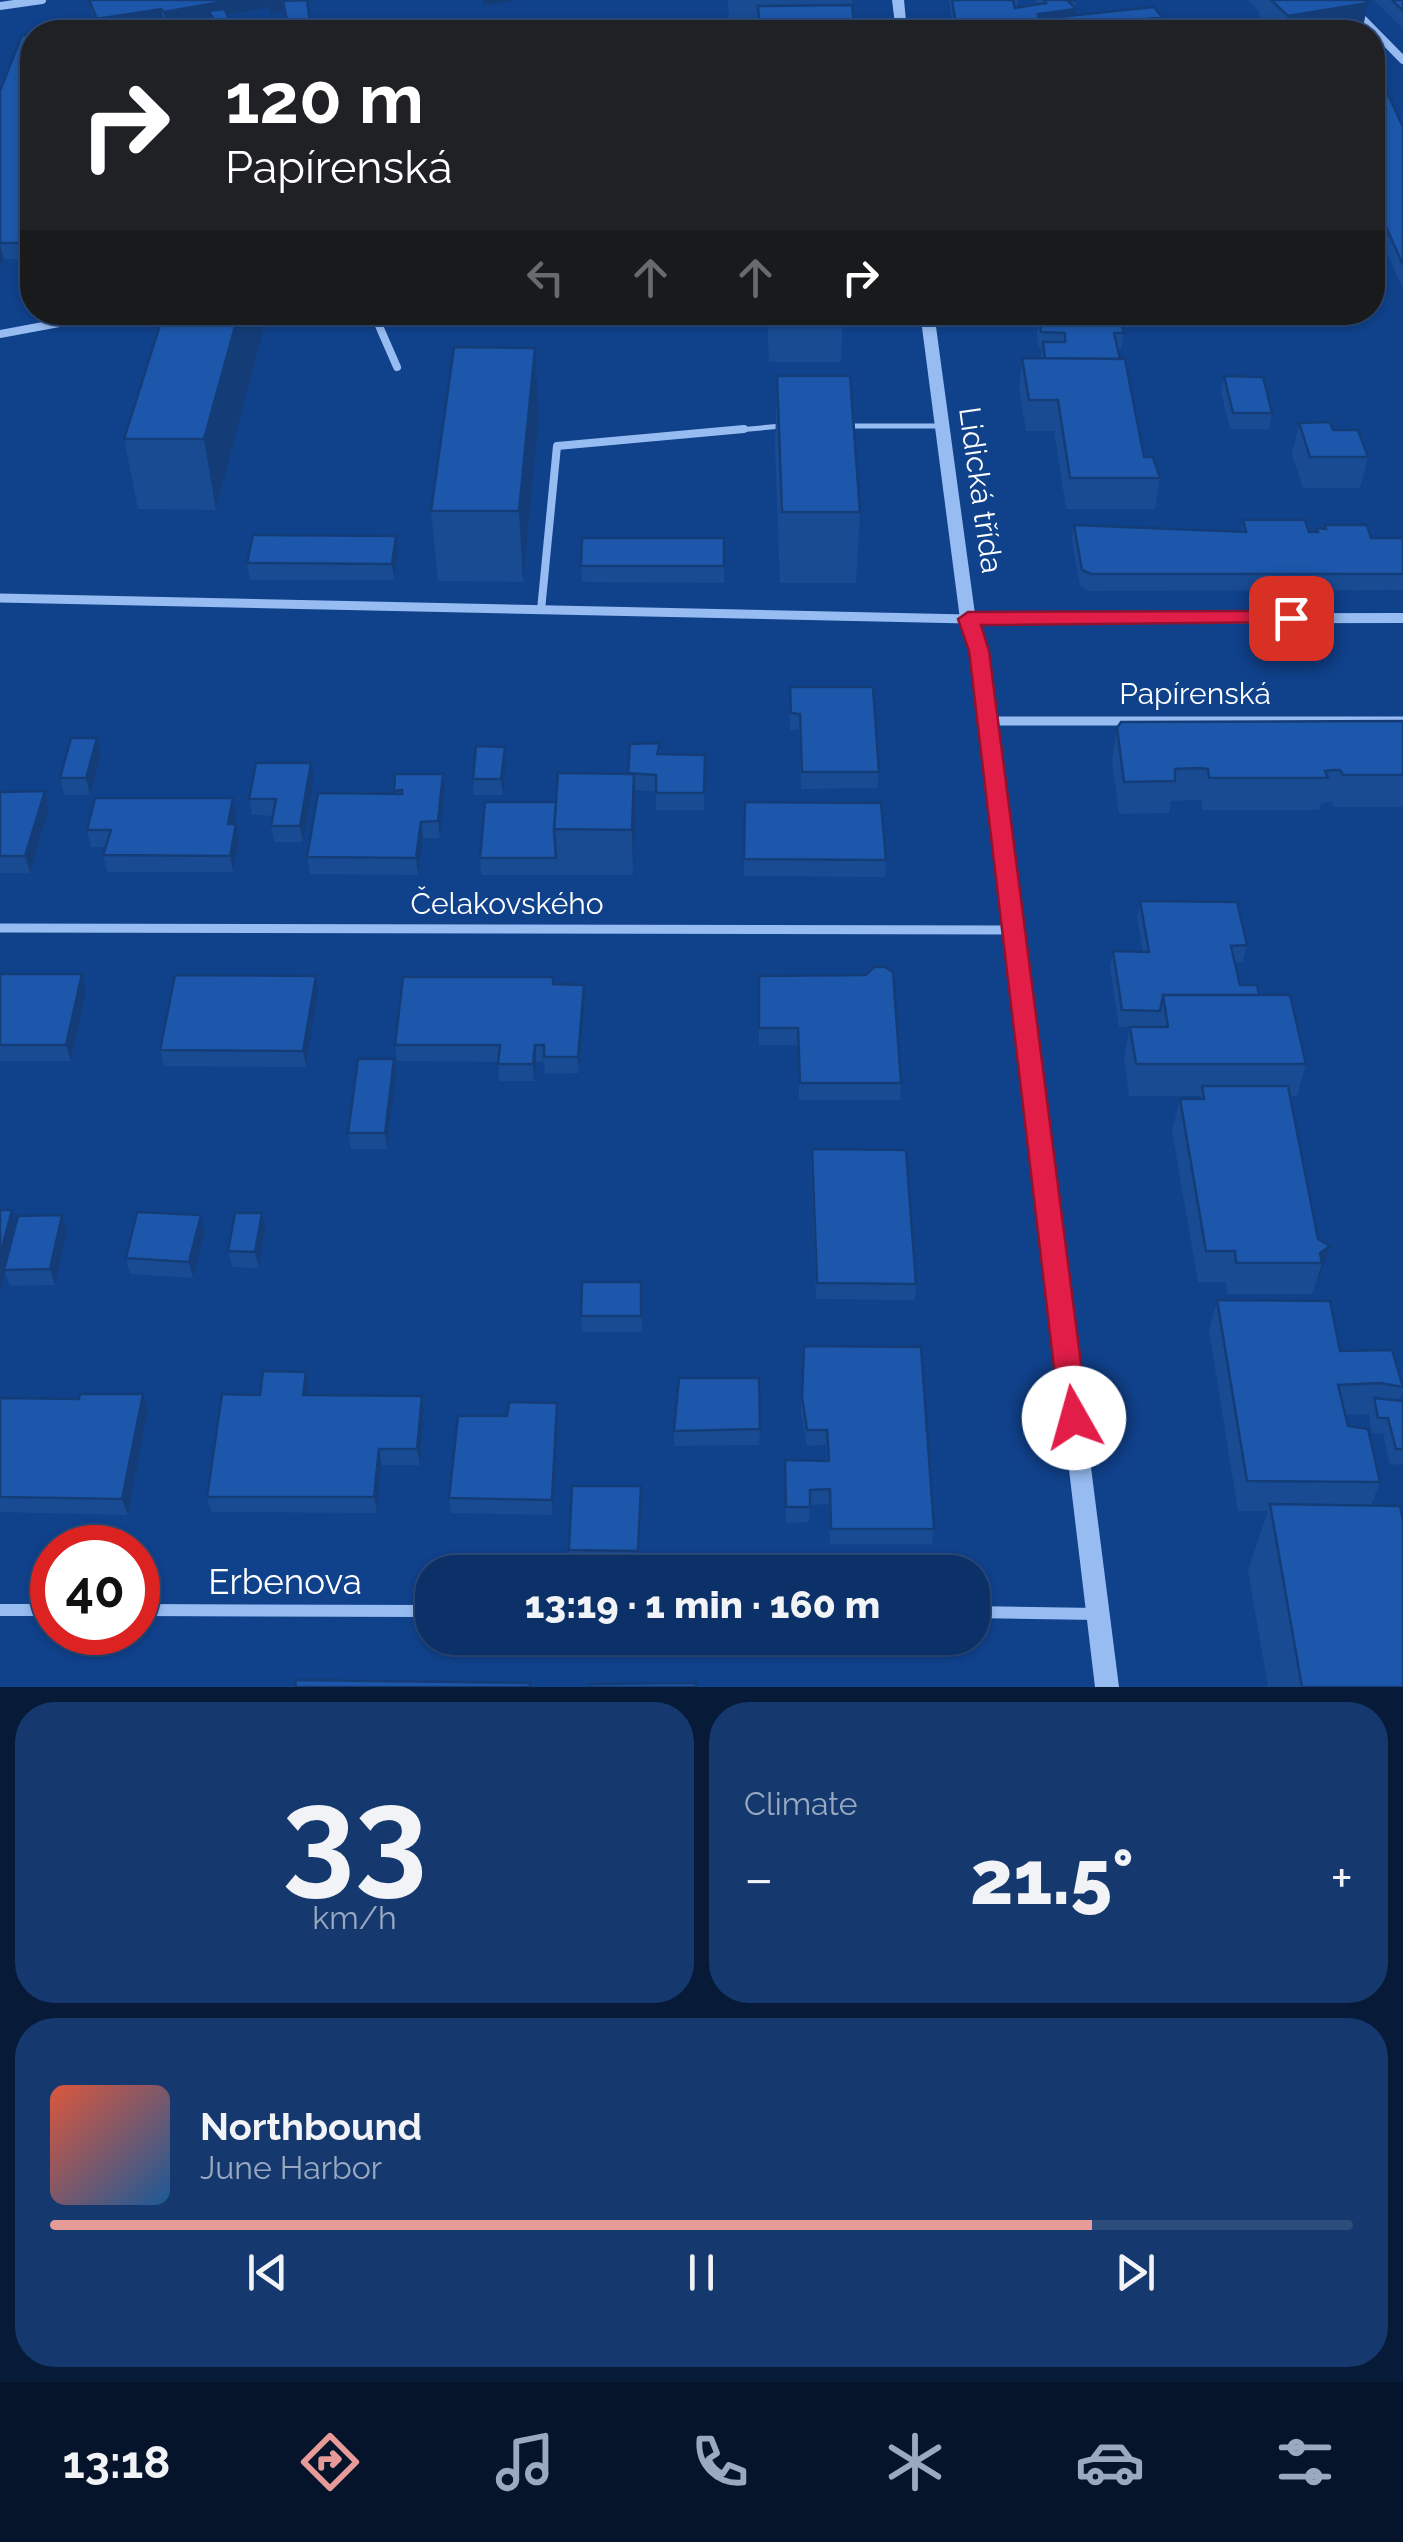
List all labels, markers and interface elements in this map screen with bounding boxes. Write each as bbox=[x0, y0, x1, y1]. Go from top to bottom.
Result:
text: 120 m bbox=[225, 57, 424, 139]
icon: right bbox=[60, 60, 190, 190]
text: Papírenská bbox=[225, 141, 453, 194]
icon: left bbox=[518, 250, 573, 305]
icon: ahead bbox=[623, 250, 678, 305]
icon: ahead bbox=[728, 250, 783, 305]
icon: right bbox=[833, 250, 888, 305]
street label: Lidická třída bbox=[952, 405, 1010, 575]
pin bbox=[1249, 576, 1334, 661]
icon: arrive bbox=[1264, 591, 1319, 646]
street label: Papírenská bbox=[1119, 676, 1271, 711]
street label: Čelakovského bbox=[410, 886, 604, 921]
position arrow bbox=[1022, 1366, 1126, 1470]
speed limit sign: 40 bbox=[30, 1525, 160, 1655]
street label: Erbenova bbox=[208, 1561, 362, 1602]
text: 13:19 · 1 min · 160 m bbox=[525, 1582, 880, 1627]
text: 33 bbox=[282, 1758, 427, 1910]
text: Climate bbox=[744, 1785, 858, 1822]
text: 21.5° bbox=[970, 1833, 1134, 1922]
text: − bbox=[744, 1846, 774, 1911]
text: + bbox=[1330, 1846, 1353, 1911]
text: km/h bbox=[312, 1899, 397, 1936]
text: Northbound bbox=[200, 2104, 422, 2149]
text: June Harbor bbox=[200, 2149, 382, 2186]
icon: previous bbox=[240, 2245, 295, 2300]
icon: pause bbox=[674, 2245, 729, 2300]
icon: next bbox=[1108, 2245, 1163, 2300]
icon: directions bbox=[295, 2427, 365, 2497]
icon: music bbox=[490, 2427, 560, 2497]
icon: phone bbox=[685, 2427, 755, 2497]
icon: climate bbox=[880, 2427, 950, 2497]
icon: car bbox=[1075, 2427, 1145, 2497]
icon: filters bbox=[1270, 2427, 1340, 2497]
text: 13:18 bbox=[63, 2436, 170, 2489]

